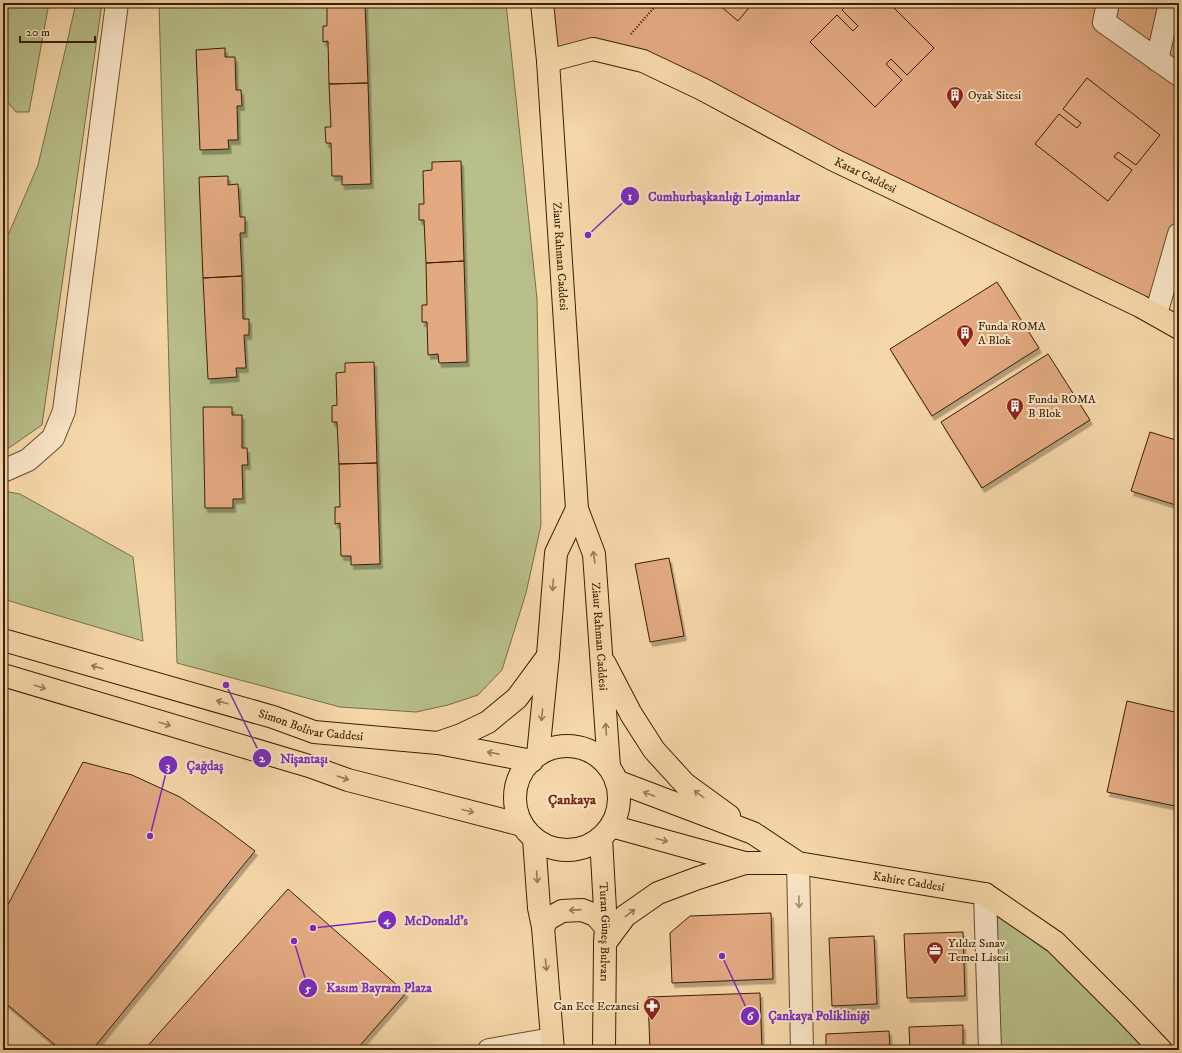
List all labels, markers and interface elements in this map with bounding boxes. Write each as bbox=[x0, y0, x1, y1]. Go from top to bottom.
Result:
scale bar bbox=[20, 18, 95, 44]
text: 20 m bbox=[26, 25, 50, 40]
building icon: Oyak Sitesi bbox=[945, 85, 965, 110]
place label: Oyak Sitesi bbox=[968, 88, 1021, 103]
street label: Katar Caddesi bbox=[832, 154, 899, 196]
callout: Cumhurbaşkanlığı Lojmanlar bbox=[620, 184, 808, 209]
text: 1 bbox=[628, 189, 633, 204]
text: Cumhurbaşkanlığı Lojmanlar bbox=[648, 189, 800, 206]
street label: Ziaur Rahman Caddesi bbox=[550, 202, 572, 311]
place label: Funda ROMA A Blok bbox=[978, 319, 1046, 348]
building icon: Funda ROMA A Blok bbox=[955, 323, 975, 348]
place label: Funda ROMA B Blok bbox=[1028, 392, 1096, 421]
building icon: Funda ROMA B Blok bbox=[1005, 396, 1025, 421]
one-way arrow bbox=[590, 551, 598, 564]
one-way arrow bbox=[550, 578, 557, 591]
street label: Ziaur Rahman Caddesi bbox=[589, 582, 611, 691]
one-way arrow bbox=[90, 663, 103, 670]
one-way arrow bbox=[34, 683, 47, 691]
one-way arrow bbox=[216, 698, 229, 706]
street label: Simon Bolivar Caddesi bbox=[257, 706, 364, 744]
one-way arrow bbox=[538, 708, 546, 721]
one-way arrow bbox=[158, 720, 171, 728]
one-way arrow bbox=[603, 722, 610, 735]
callout: Nişantaşı bbox=[252, 746, 335, 771]
one-way arrow bbox=[487, 749, 500, 757]
text: 2 bbox=[259, 751, 266, 766]
text: Nişantaşı bbox=[280, 751, 328, 768]
callout: Çağdaş bbox=[158, 753, 231, 778]
text: Çağdaş bbox=[187, 758, 224, 775]
text: 3 bbox=[166, 759, 171, 774]
one-way arrow bbox=[336, 775, 348, 783]
one-way arrow bbox=[644, 789, 656, 797]
one-way arrow bbox=[694, 790, 705, 798]
district label: Çankaya bbox=[548, 791, 597, 809]
one-way arrow bbox=[462, 808, 475, 816]
one-way arrow bbox=[655, 837, 668, 844]
street label: Kahire Caddesi bbox=[872, 868, 946, 895]
one-way arrow bbox=[533, 870, 540, 883]
street label: Turan Güneş Bulvarı bbox=[596, 882, 614, 982]
one-way arrow bbox=[795, 895, 803, 908]
one-way arrow bbox=[569, 907, 582, 914]
callout: McDonald's bbox=[377, 908, 476, 933]
one-way arrow bbox=[624, 909, 635, 917]
text: 4 bbox=[383, 913, 392, 928]
text: McDonald's bbox=[404, 913, 468, 929]
place label: Yıldız Sınav Temel Lisesi bbox=[948, 936, 1009, 965]
office icon: Yıldız Sınav Temel Lisesi bbox=[925, 940, 945, 965]
one-way arrow bbox=[543, 959, 550, 972]
callout: Kasım Bayram Plaza bbox=[298, 975, 439, 1000]
text: Kasım Bayram Plaza bbox=[326, 980, 432, 997]
text: 5 bbox=[304, 981, 311, 996]
pharmacy icon: Can Ece Eczanesi bbox=[642, 996, 662, 1021]
place label: Can Ece Eczanesi bbox=[554, 999, 639, 1014]
callout: Çankaya Polikliniği bbox=[740, 1003, 878, 1028]
text: Çankaya Polikliniği bbox=[768, 1008, 870, 1025]
text: 6 bbox=[747, 1009, 754, 1024]

